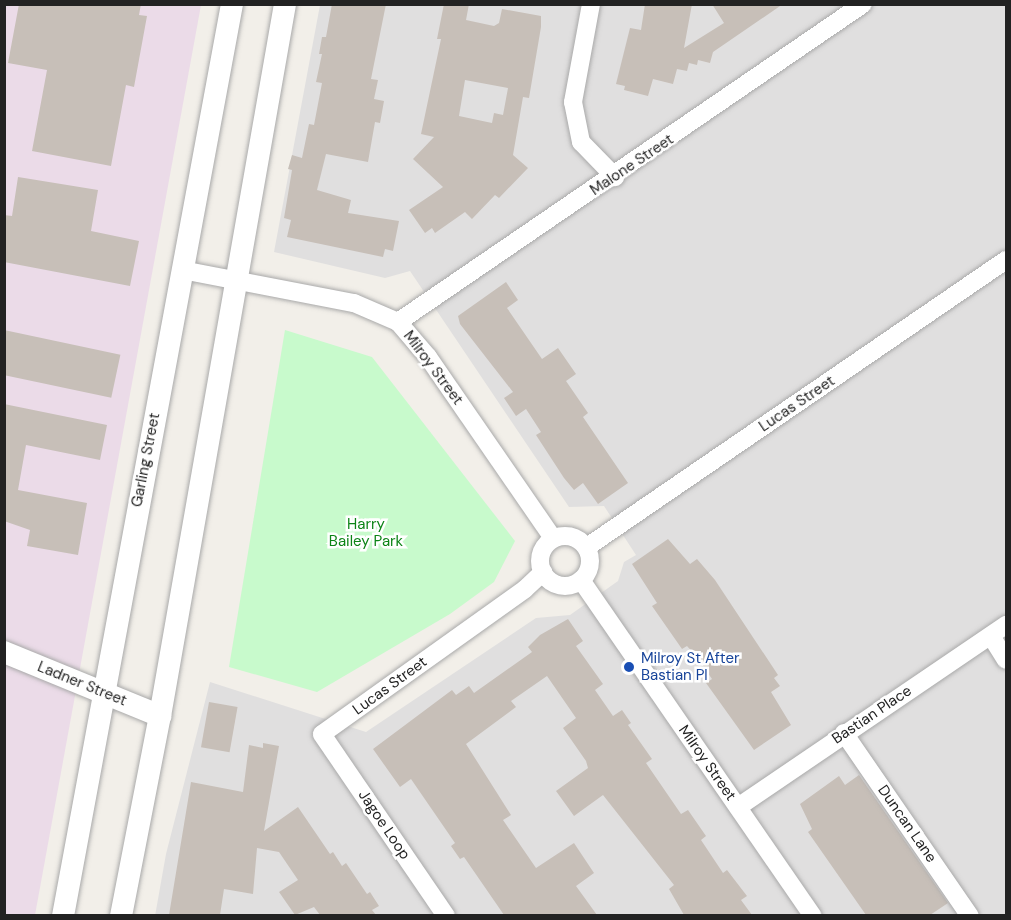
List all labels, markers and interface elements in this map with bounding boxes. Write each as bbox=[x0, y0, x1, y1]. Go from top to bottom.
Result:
street label: Malone Street bbox=[587, 131, 677, 199]
street label: Milroy Street bbox=[399, 327, 467, 409]
street label: Lucas Street bbox=[756, 372, 838, 436]
street label: Garling Street bbox=[128, 411, 164, 509]
park label: Harry Bailey Park bbox=[329, 515, 403, 550]
place label: Milroy St After Bastian Pl bbox=[641, 649, 740, 684]
street label: Lucas Street bbox=[349, 653, 431, 719]
street label: Ladner Street bbox=[35, 658, 129, 710]
marker: Milroy St After Bastian Pl bbox=[622, 660, 636, 674]
street label: Bastian Place bbox=[829, 682, 915, 748]
street label: Milroy Street bbox=[674, 722, 740, 804]
street label: Duncan Lane bbox=[874, 782, 940, 866]
street label: Jagoe Loop bbox=[354, 787, 414, 863]

